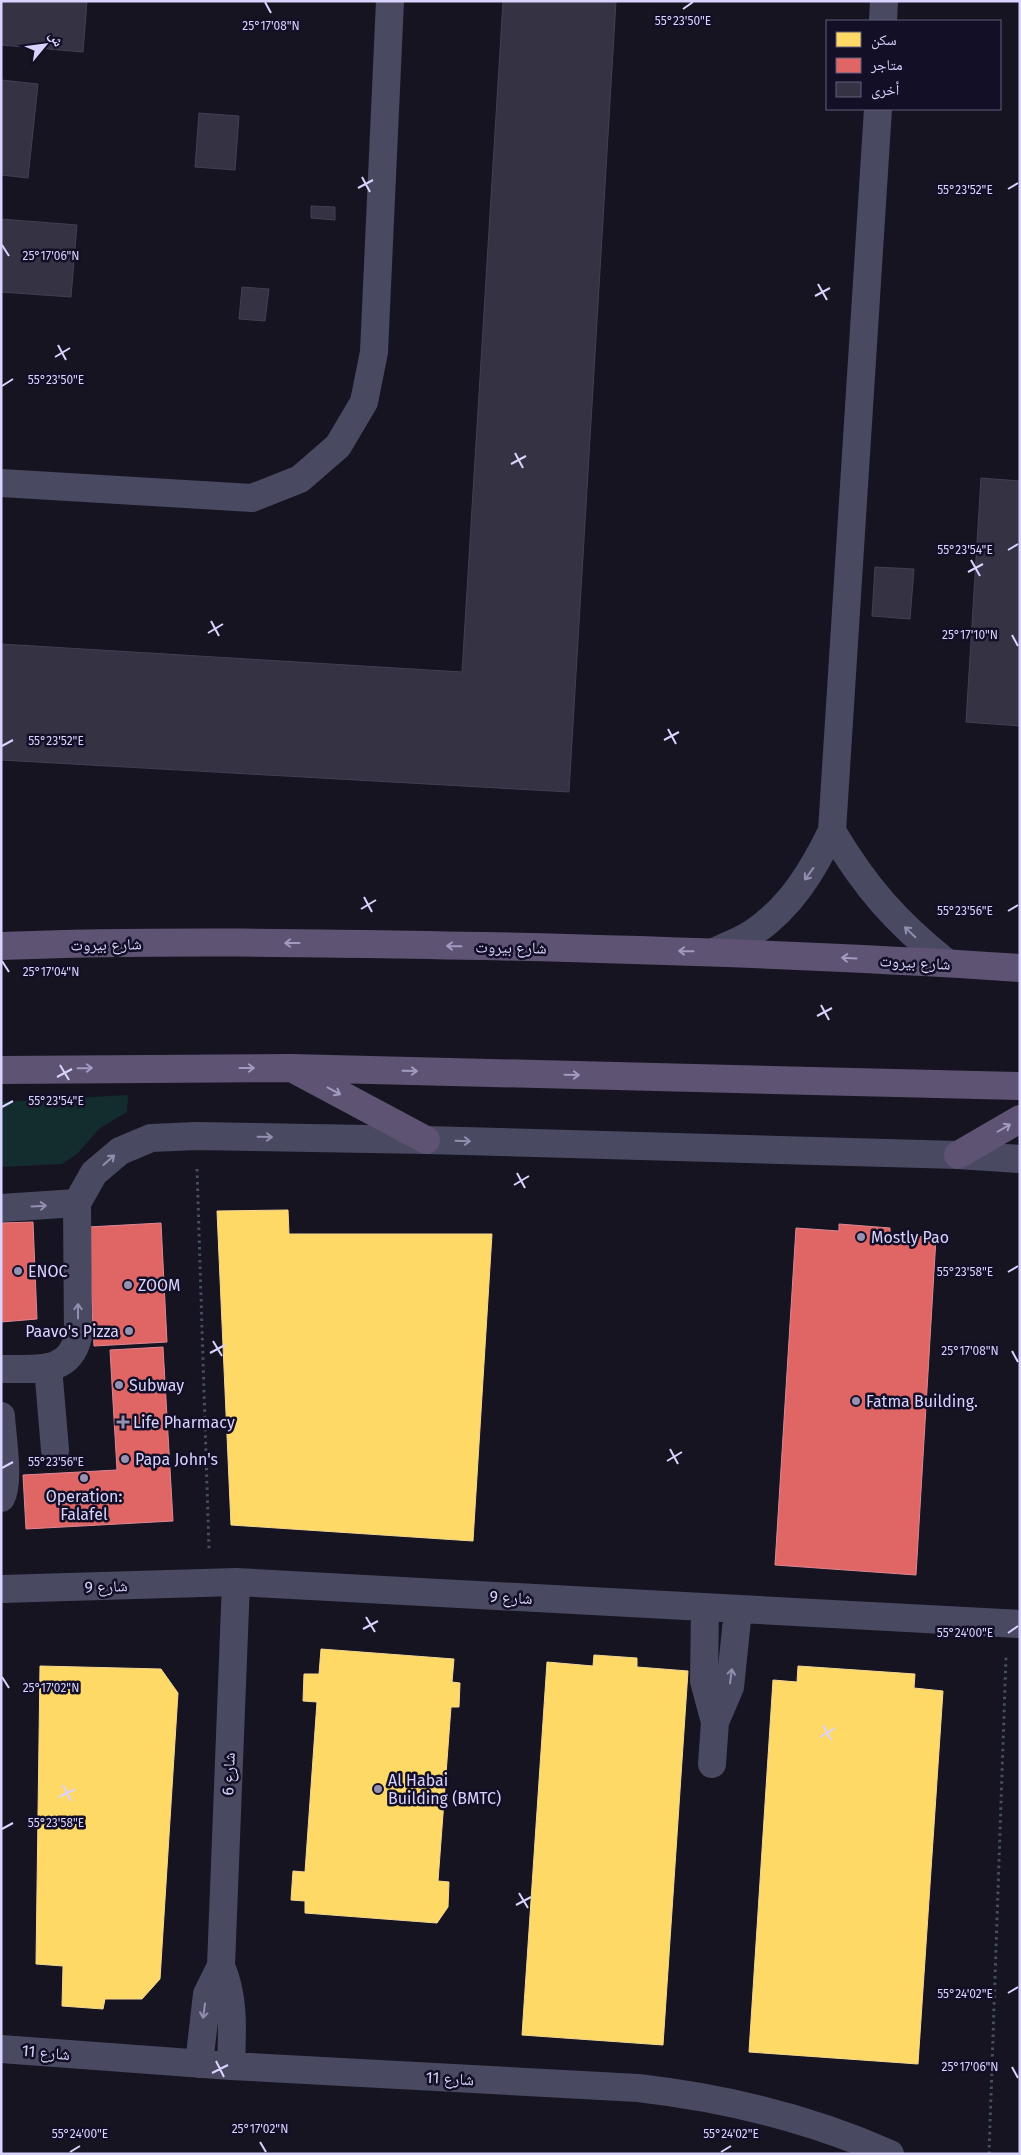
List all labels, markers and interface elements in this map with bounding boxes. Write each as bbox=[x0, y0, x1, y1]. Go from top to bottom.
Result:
text: 55°23'50"E bbox=[655, 14, 711, 28]
text: 25°17'08"N bbox=[242, 19, 300, 33]
north arrow bbox=[20, 20, 70, 70]
legend bbox=[826, 20, 1001, 110]
text: ش bbox=[45, 28, 67, 50]
text: سكن bbox=[871, 31, 897, 50]
text: متاجر bbox=[870, 56, 903, 74]
text: أخرى bbox=[871, 81, 900, 100]
text: 55°23'52"E bbox=[937, 183, 993, 197]
text: 25°17'06"N bbox=[22, 249, 80, 263]
text: 55°23'50"E bbox=[28, 373, 84, 387]
text: 55°23'54"E bbox=[937, 543, 993, 557]
text: 25°17'10"N bbox=[942, 628, 998, 642]
text: 55°23'52"E bbox=[28, 734, 84, 748]
one-way arrow bbox=[804, 867, 814, 881]
text: 55°23'56"E bbox=[937, 904, 993, 918]
one-way arrow bbox=[903, 926, 916, 938]
street label: شارع بيروت bbox=[70, 934, 142, 956]
street label: شارع بيروت bbox=[475, 937, 547, 959]
one-way arrow bbox=[284, 938, 300, 948]
one-way arrow bbox=[446, 941, 462, 950]
one-way arrow bbox=[679, 946, 695, 956]
street label: شارع بيروت bbox=[879, 951, 951, 975]
one-way arrow bbox=[841, 954, 857, 963]
text: 25°17'04"N bbox=[23, 965, 79, 979]
one-way arrow bbox=[239, 1063, 255, 1073]
one-way arrow bbox=[77, 1064, 93, 1073]
one-way arrow bbox=[402, 1066, 418, 1076]
one-way arrow bbox=[564, 1070, 580, 1080]
one-way arrow bbox=[326, 1087, 341, 1096]
text: 55°23'54"E bbox=[28, 1094, 84, 1108]
one-way arrow bbox=[996, 1123, 1010, 1133]
one-way arrow bbox=[257, 1132, 273, 1142]
one-way arrow bbox=[454, 1136, 471, 1146]
one-way arrow bbox=[102, 1155, 115, 1166]
one-way arrow bbox=[31, 1201, 47, 1210]
place label: Mostly Pao bbox=[871, 1228, 949, 1247]
marker: Mostly Pao bbox=[855, 1231, 867, 1243]
place label: ENOC bbox=[28, 1262, 68, 1281]
marker: ENOC bbox=[12, 1265, 24, 1277]
text: 55°23'58"E bbox=[937, 1265, 993, 1279]
place label: ZOOM bbox=[138, 1276, 180, 1295]
marker: ZOOM bbox=[122, 1279, 134, 1291]
one-way arrow bbox=[73, 1304, 83, 1320]
place label: Paavo's Pizza bbox=[25, 1322, 119, 1341]
marker: Paavo's Pizza bbox=[123, 1325, 135, 1337]
text: 25°17'08"N bbox=[941, 1344, 999, 1358]
place label: Subway bbox=[129, 1376, 184, 1395]
marker: Subway bbox=[113, 1379, 125, 1391]
place label: Fatma Building. bbox=[866, 1392, 978, 1411]
marker: Fatma Building. bbox=[850, 1395, 862, 1407]
place label: Life Pharmacy bbox=[133, 1413, 235, 1432]
marker: Life Pharmacy bbox=[117, 1416, 129, 1428]
place label: Papa John's bbox=[135, 1450, 218, 1469]
marker: Papa John's bbox=[119, 1453, 131, 1465]
text: 55°23'56"E bbox=[28, 1455, 84, 1469]
marker: Operation: Falafel bbox=[78, 1472, 90, 1484]
place label: Operation: Falafel bbox=[46, 1487, 122, 1524]
street label: شارع 9 bbox=[84, 1576, 128, 1598]
street label: شارع 9 bbox=[489, 1587, 533, 1609]
text: 55°24'00"E bbox=[937, 1626, 993, 1640]
one-way arrow bbox=[726, 1668, 736, 1684]
text: 25°17'02"N bbox=[23, 1681, 79, 1695]
street label: شارع 6 bbox=[218, 1752, 240, 1796]
place label: Al Habai Building (BMTC) bbox=[388, 1771, 501, 1808]
marker: Al Habai Building (BMTC) bbox=[372, 1783, 384, 1795]
text: 55°23'58"E bbox=[28, 1816, 84, 1830]
text: 55°24'02"E bbox=[937, 1987, 993, 2001]
one-way arrow bbox=[199, 2003, 209, 2019]
street label: شارع 11 bbox=[21, 2041, 71, 2065]
text: 25°17'06"N bbox=[941, 2060, 999, 2074]
street label: شارع 11 bbox=[425, 2068, 475, 2090]
text: 25°17'02"N bbox=[232, 2122, 288, 2136]
text: 55°24'00"E bbox=[52, 2127, 108, 2141]
text: 55°24'02"E bbox=[703, 2127, 759, 2141]

